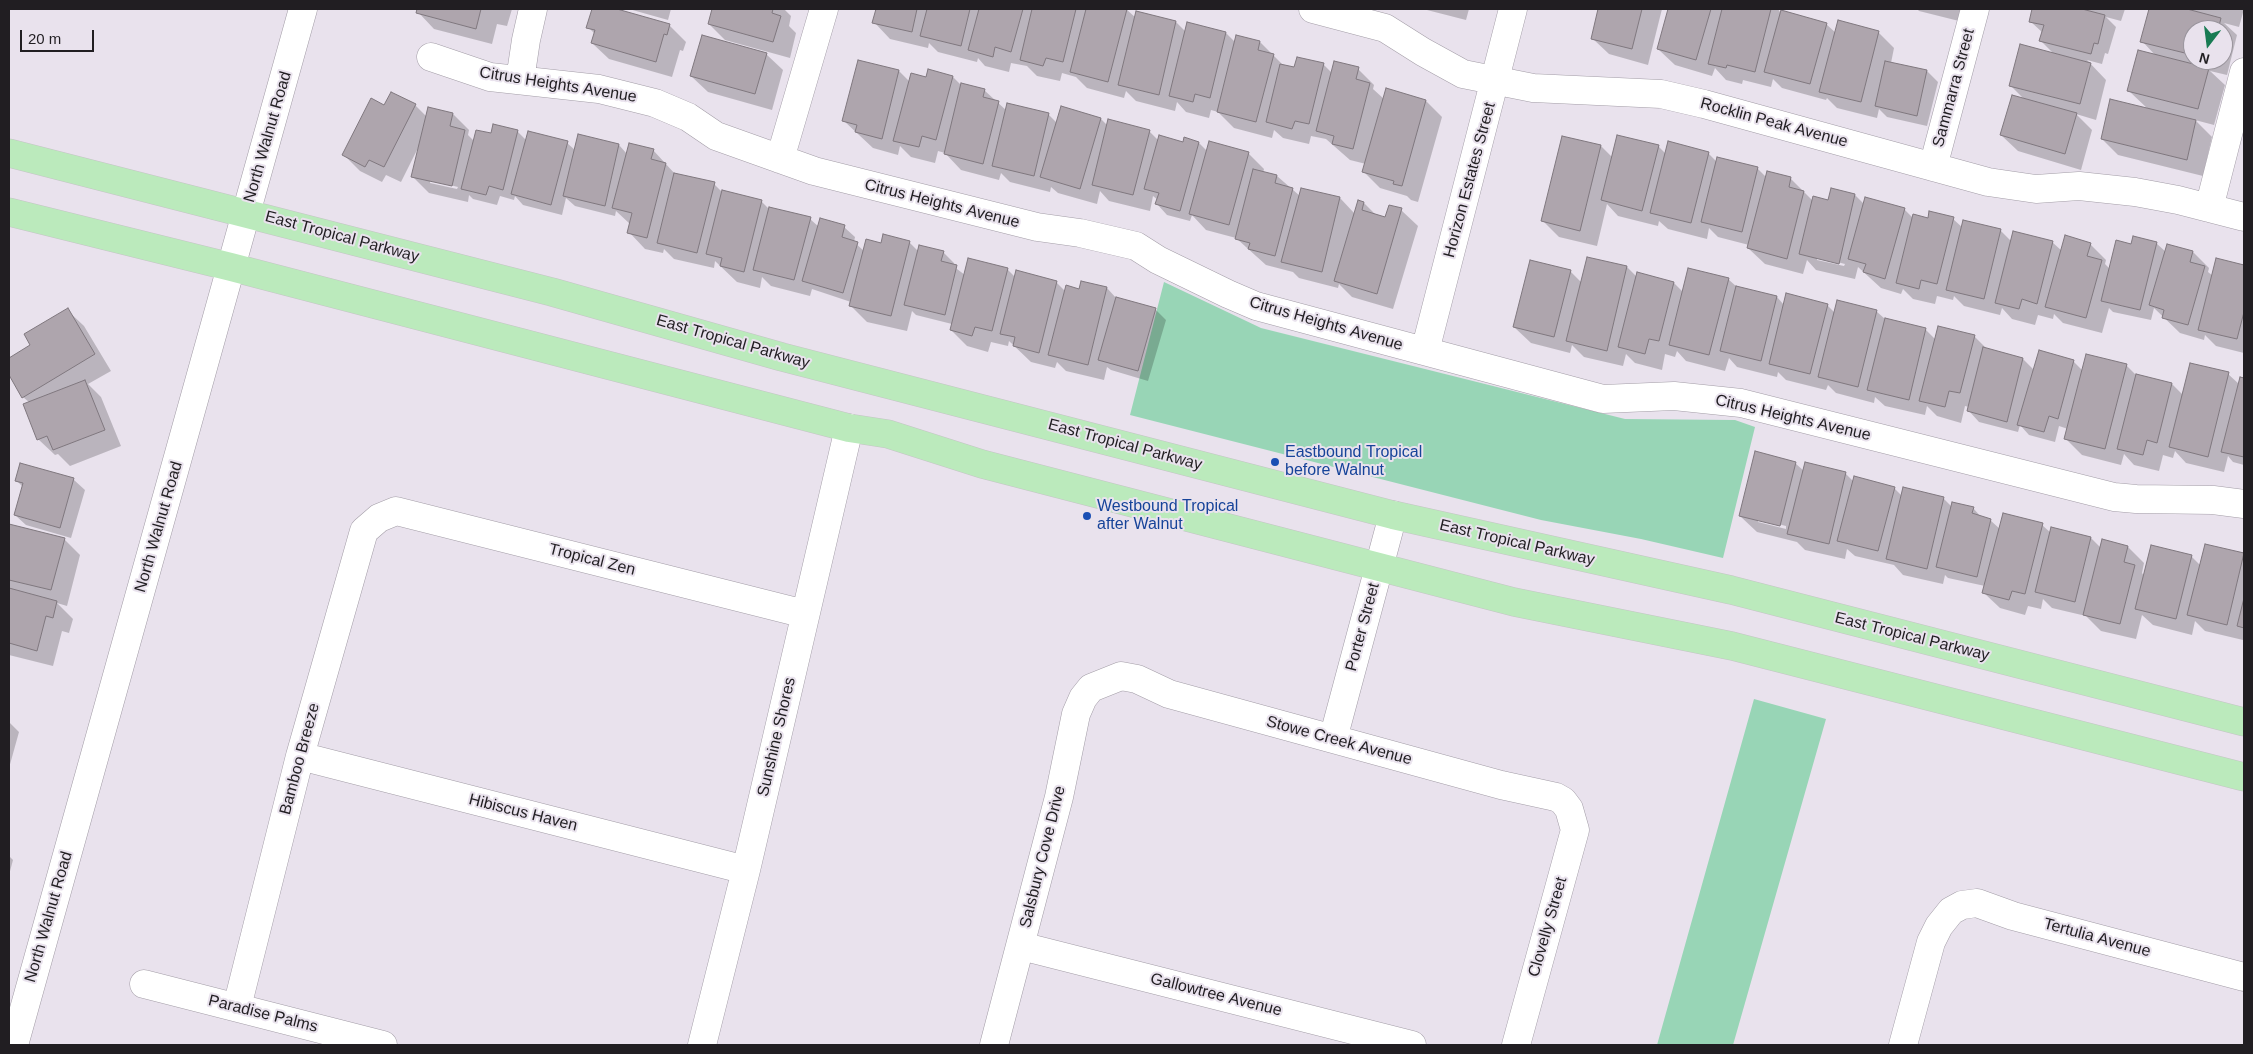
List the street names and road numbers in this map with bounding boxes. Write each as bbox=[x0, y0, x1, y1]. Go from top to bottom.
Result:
street label: Sammarra Street bbox=[1929, 27, 1979, 149]
street label: Citrus Heights Avenue bbox=[478, 63, 638, 107]
street label: North Walnut Road bbox=[240, 69, 296, 205]
street label: Rocklin Peak Avenue bbox=[1698, 94, 1850, 152]
street label: Horizon Estates Street bbox=[1440, 100, 1500, 260]
street label: Citrus Heights Avenue bbox=[863, 175, 1021, 233]
street label: East Tropical Parkway bbox=[263, 207, 421, 267]
street label: Citrus Heights Avenue bbox=[1247, 293, 1405, 355]
street label: East Tropical Parkway bbox=[654, 311, 812, 373]
street label: Citrus Heights Avenue bbox=[1713, 391, 1873, 445]
street label: East Tropical Parkway bbox=[1046, 415, 1204, 475]
street label: North Walnut Road bbox=[131, 459, 187, 595]
street label: East Tropical Parkway bbox=[1438, 516, 1596, 570]
street label: Tropical Zen bbox=[547, 540, 637, 580]
street label: Porter Street bbox=[1342, 581, 1384, 673]
street label: East Tropical Parkway bbox=[1833, 609, 1991, 665]
street label: Sunshine Shores bbox=[754, 675, 800, 799]
street label: Bamboo Breeze bbox=[276, 701, 324, 817]
street label: Stowe Creek Avenue bbox=[1264, 712, 1414, 770]
street label: Salsbury Cove Drive bbox=[1016, 784, 1070, 930]
street label: Hibiscus Haven bbox=[467, 790, 579, 836]
street label: North Walnut Road bbox=[21, 849, 77, 985]
street label: Clovelly Street bbox=[1525, 875, 1571, 979]
street label: Tertulia Avenue bbox=[2041, 914, 2153, 962]
street label: Gallowtree Avenue bbox=[1148, 969, 1284, 1021]
street label: Paradise Palms bbox=[206, 991, 320, 1037]

